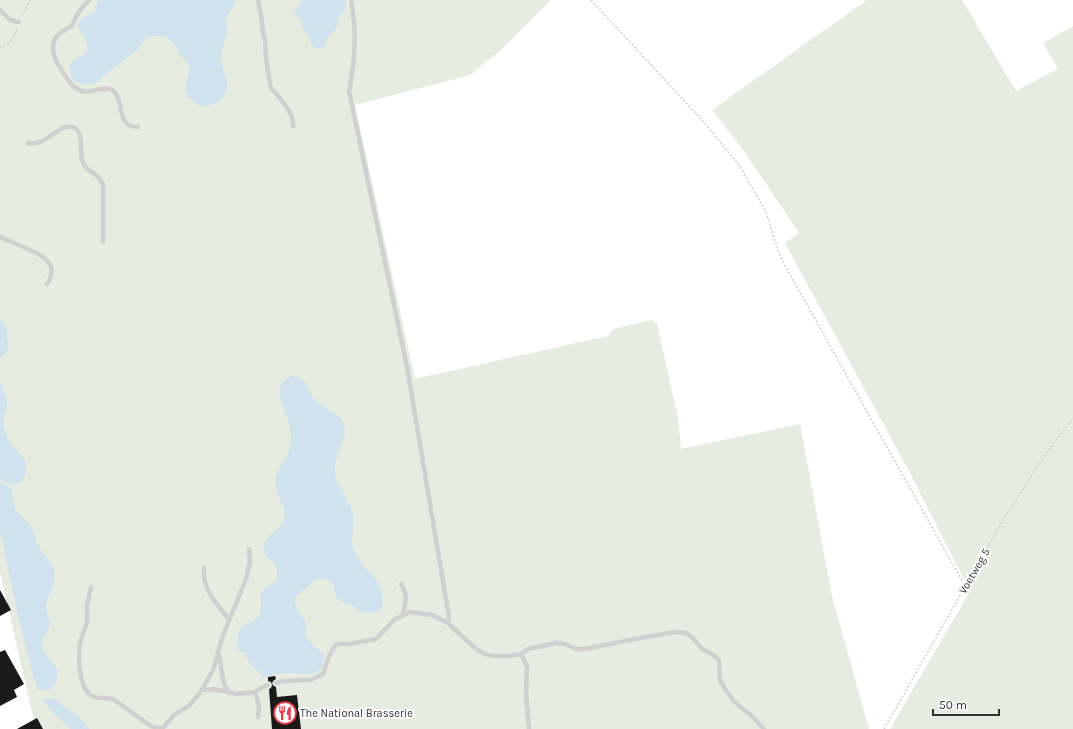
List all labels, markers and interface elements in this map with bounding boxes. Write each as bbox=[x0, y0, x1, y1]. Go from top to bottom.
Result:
street label: Voetweg 5 bbox=[956, 546, 993, 596]
scale bar bbox=[933, 691, 999, 717]
text: 50 m bbox=[939, 698, 967, 712]
restaurant icon: The National Brasserie bbox=[272, 700, 298, 726]
place label: The National Brasserie bbox=[300, 707, 413, 720]

